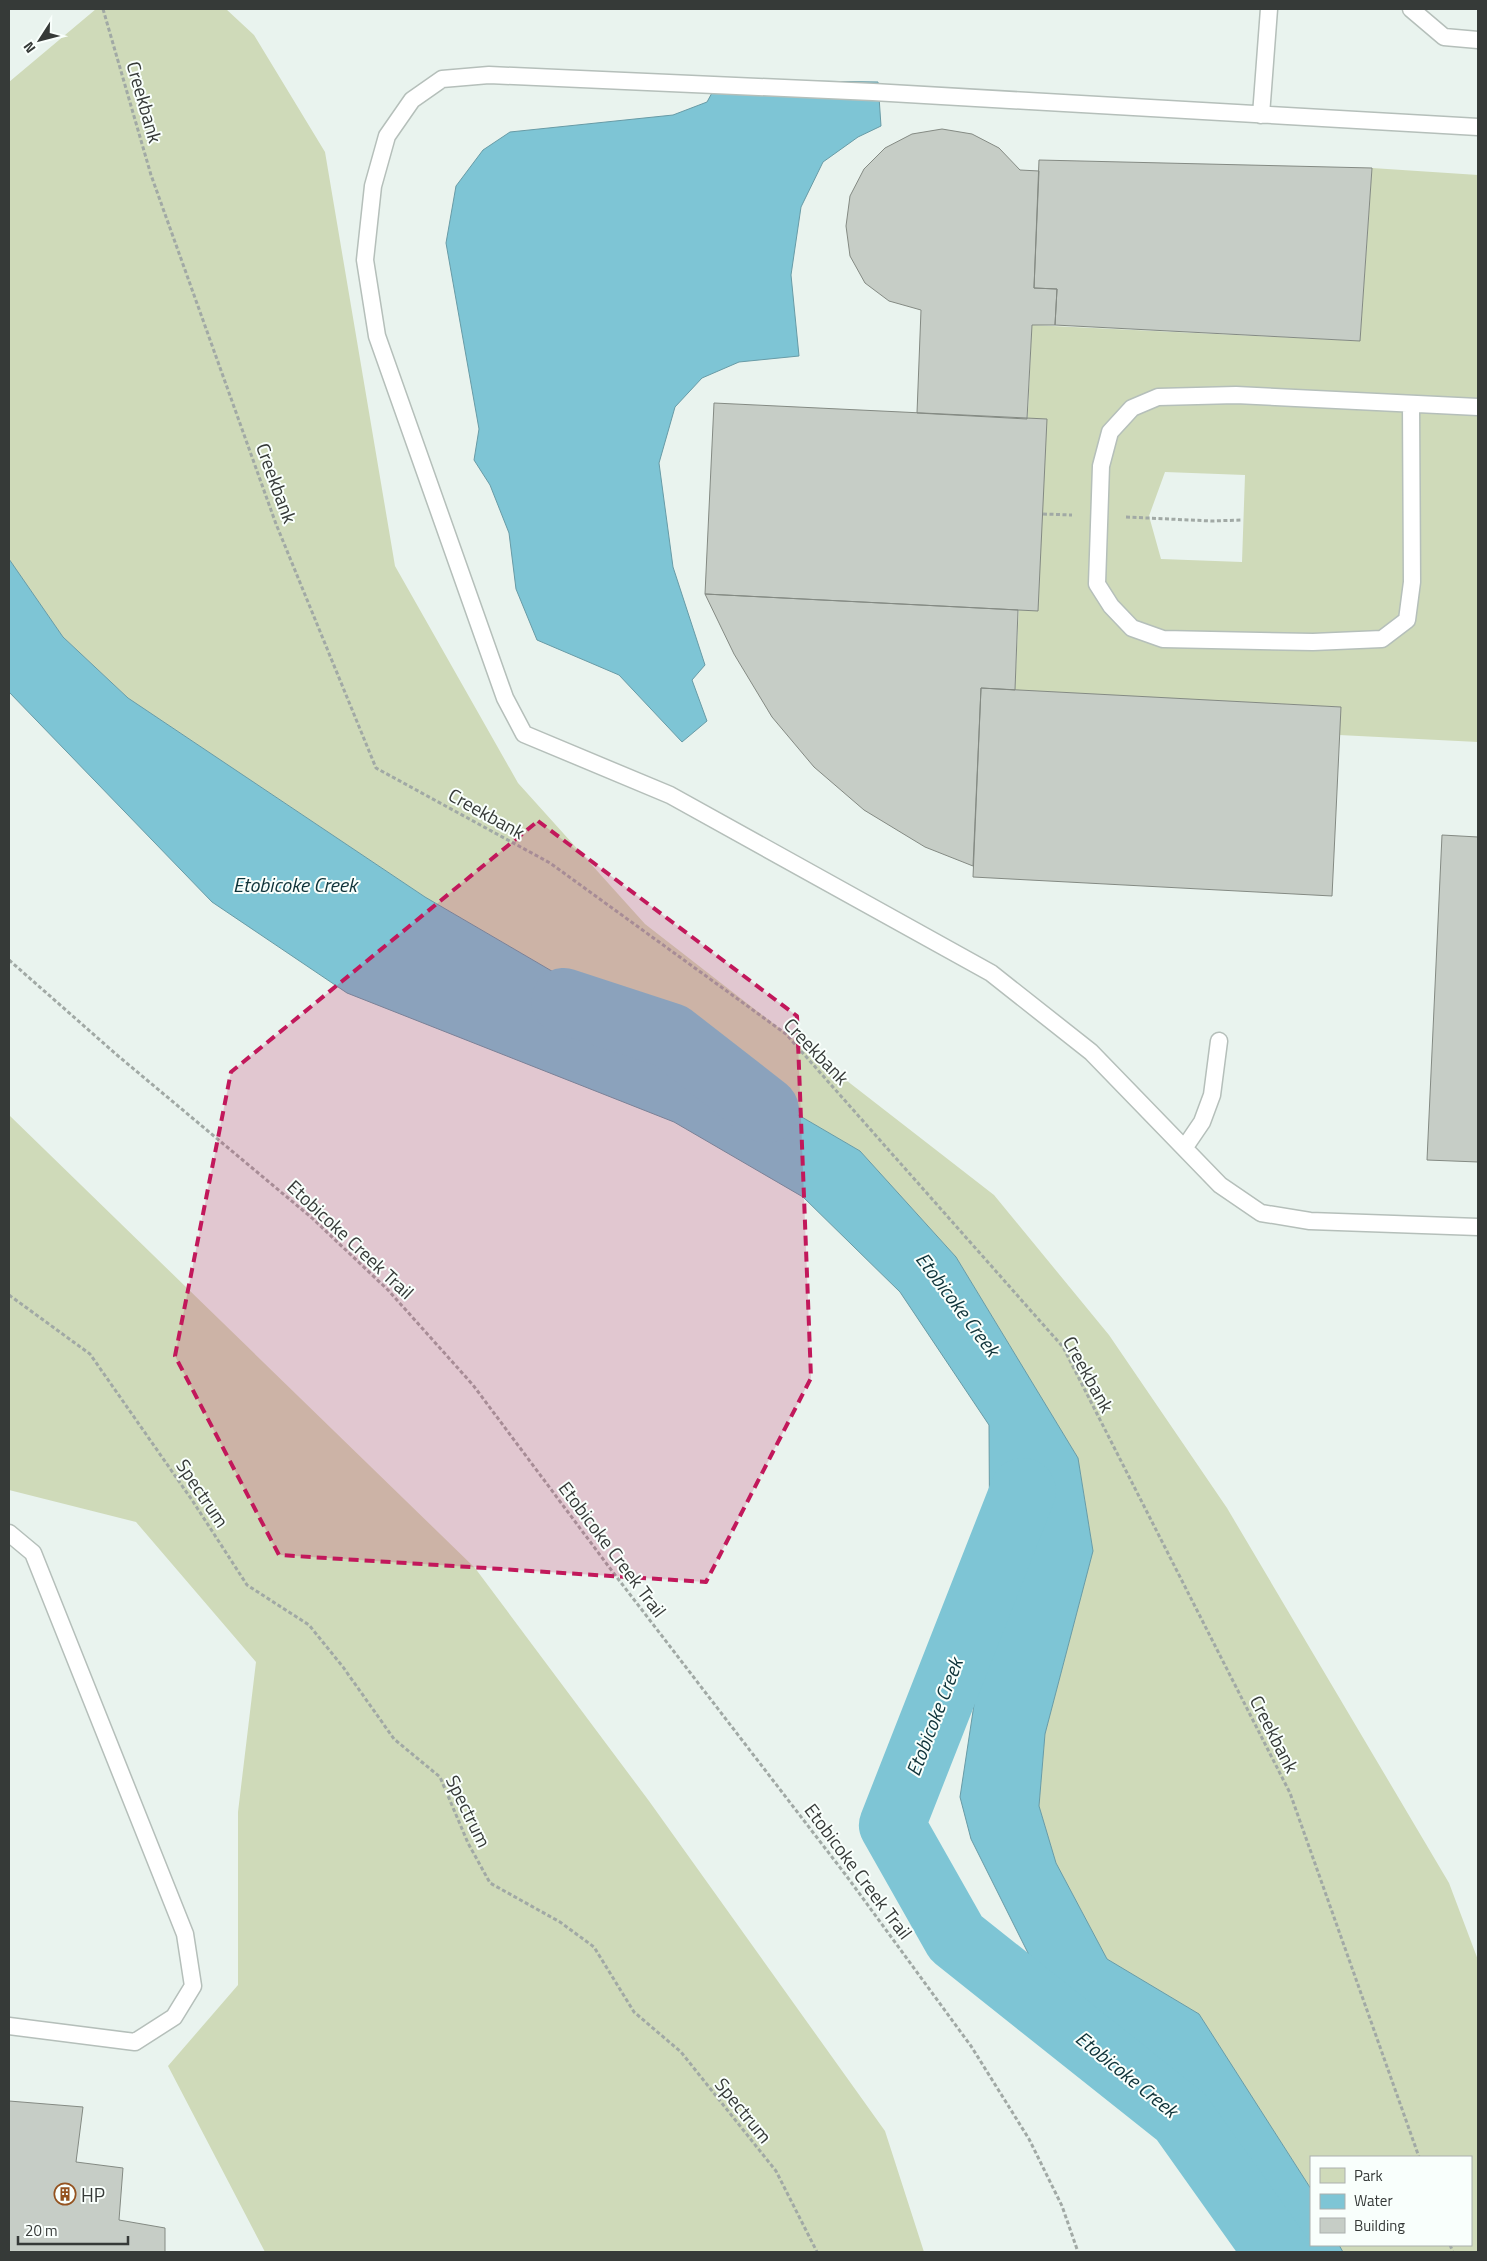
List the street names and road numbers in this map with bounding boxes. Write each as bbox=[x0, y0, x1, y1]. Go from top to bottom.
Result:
street label: Creekbank bbox=[120, 58, 170, 146]
street label: Creekbank bbox=[249, 439, 305, 527]
street label: Creekbank bbox=[443, 780, 531, 846]
street label: Creekbank bbox=[777, 1011, 857, 1091]
street label: Etobicoke Creek Trail bbox=[281, 1172, 421, 1306]
street label: Creekbank bbox=[1056, 1330, 1122, 1418]
street label: Spectrum bbox=[169, 1453, 237, 1533]
street label: Etobicoke Creek Trail bbox=[552, 1475, 674, 1623]
street label: Creekbank bbox=[1243, 1690, 1307, 1778]
street label: Spectrum bbox=[439, 1770, 499, 1852]
street label: Etobicoke Creek Trail bbox=[798, 1797, 920, 1945]
street label: Spectrum bbox=[708, 2071, 780, 2149]

